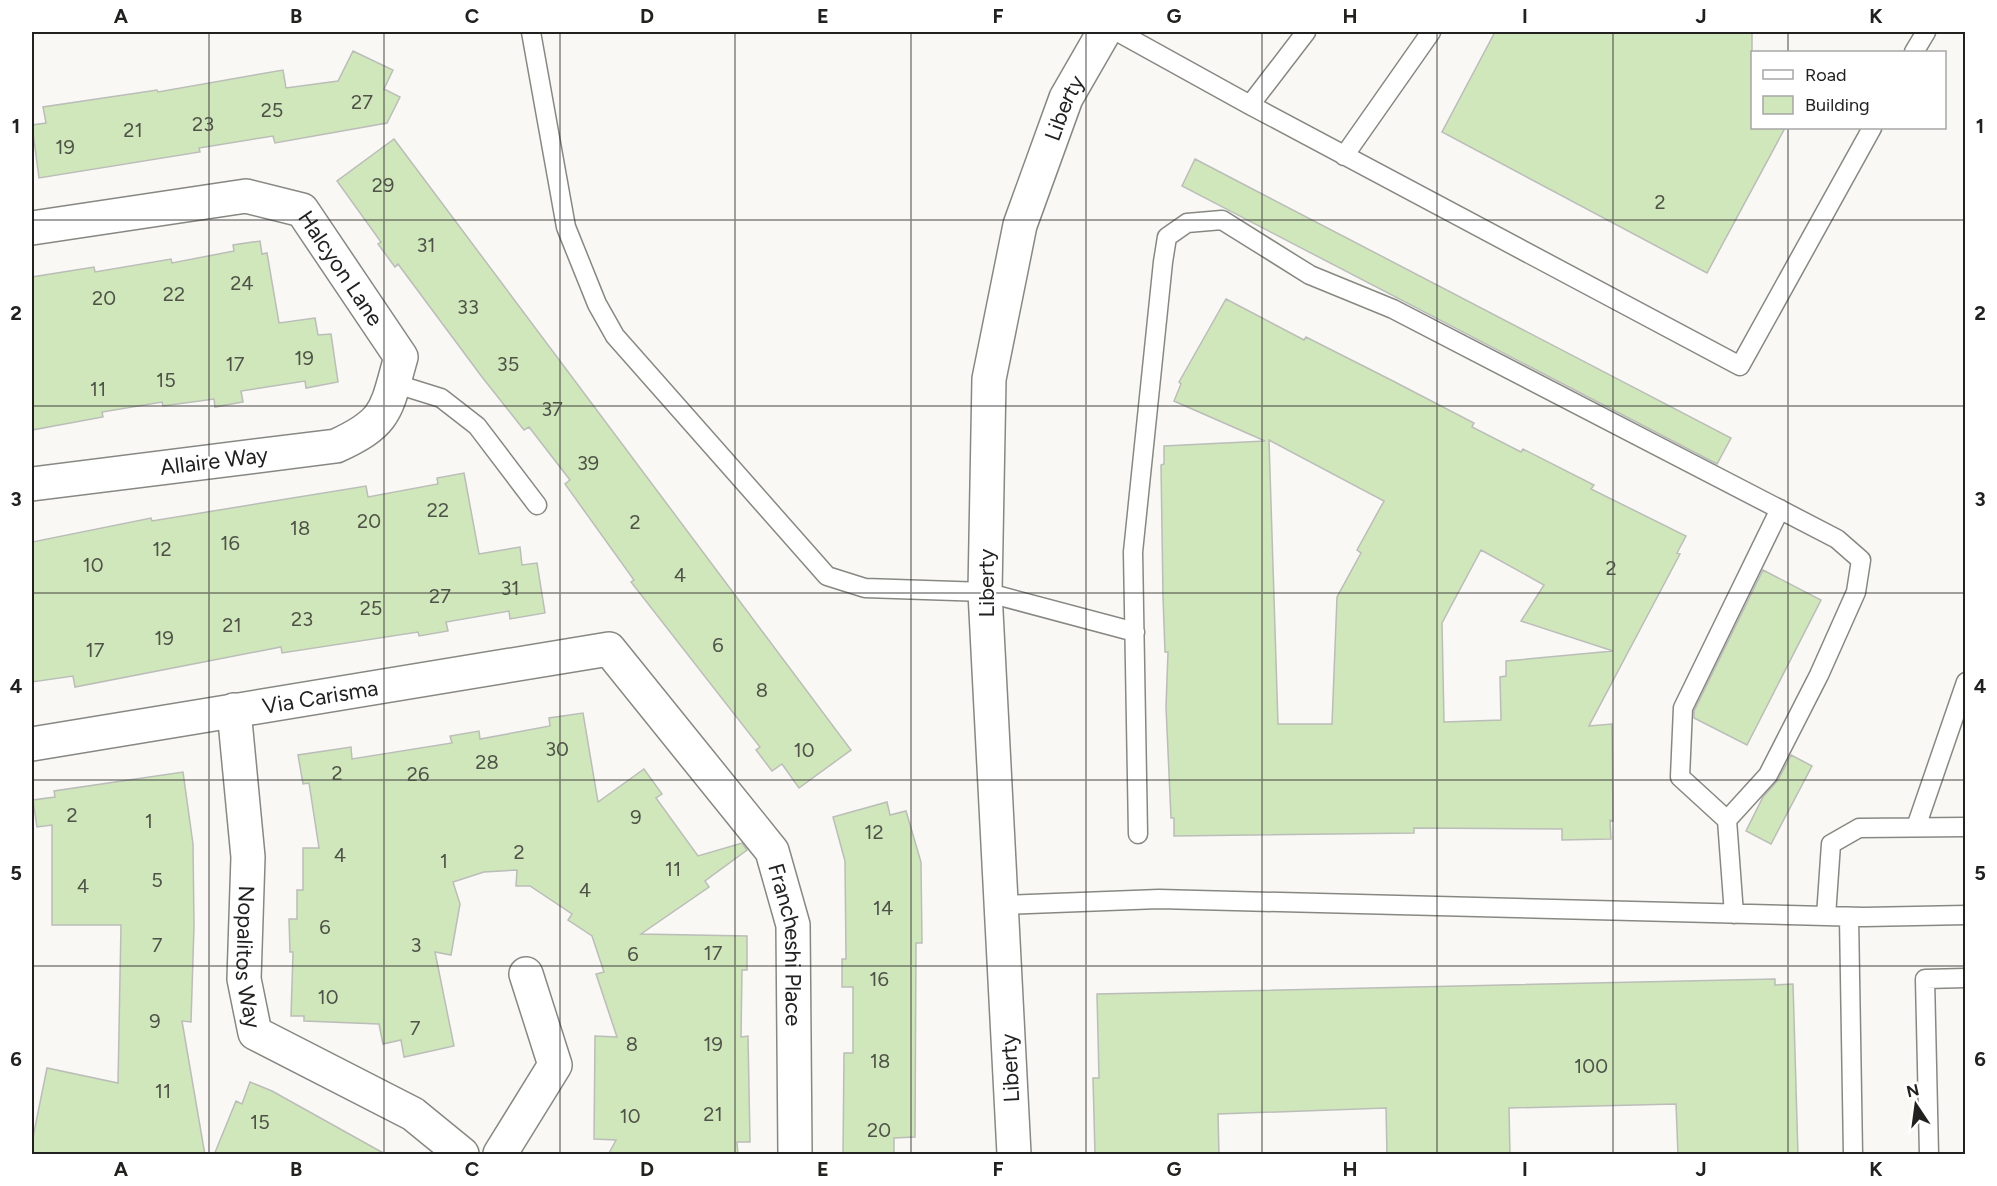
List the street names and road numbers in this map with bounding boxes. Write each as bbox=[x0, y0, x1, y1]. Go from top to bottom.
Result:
street label: Liberty bbox=[1038, 70, 1090, 144]
street label: Halcyon Lane bbox=[293, 205, 389, 331]
street label: Allaire Way bbox=[158, 441, 270, 481]
street label: Liberty bbox=[973, 548, 1000, 617]
street label: Via Carisma bbox=[260, 674, 380, 719]
street label: Francheshi Place bbox=[763, 860, 807, 1026]
street label: Nopalitos Way bbox=[230, 885, 267, 1031]
street label: Liberty bbox=[995, 1033, 1025, 1103]

